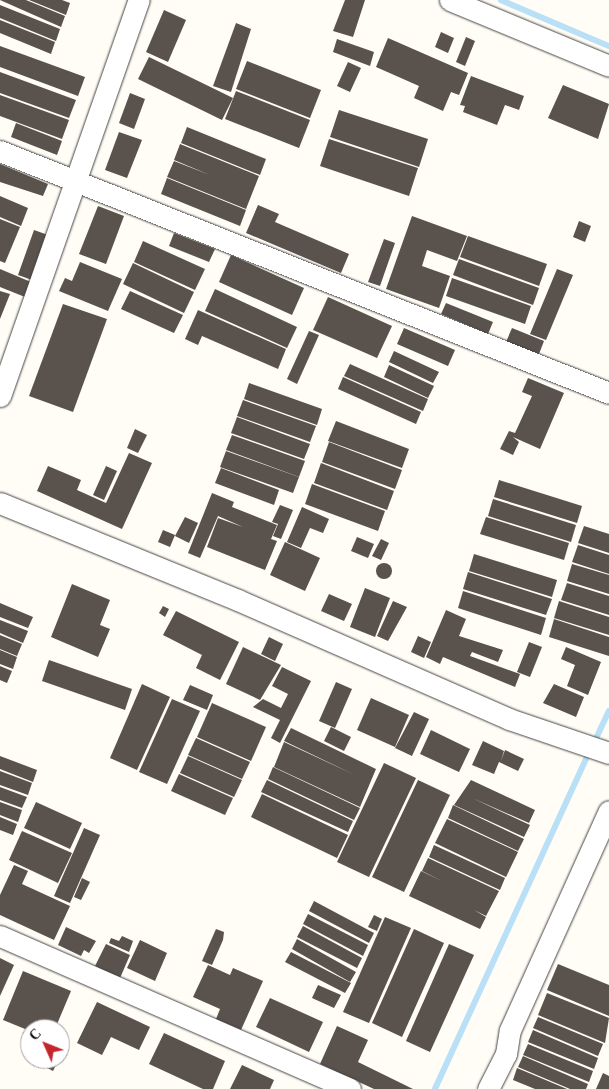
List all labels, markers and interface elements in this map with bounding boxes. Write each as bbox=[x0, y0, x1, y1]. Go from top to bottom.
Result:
north arrow bbox=[20, 1019, 70, 1069]
text: С bbox=[25, 1024, 45, 1044]

